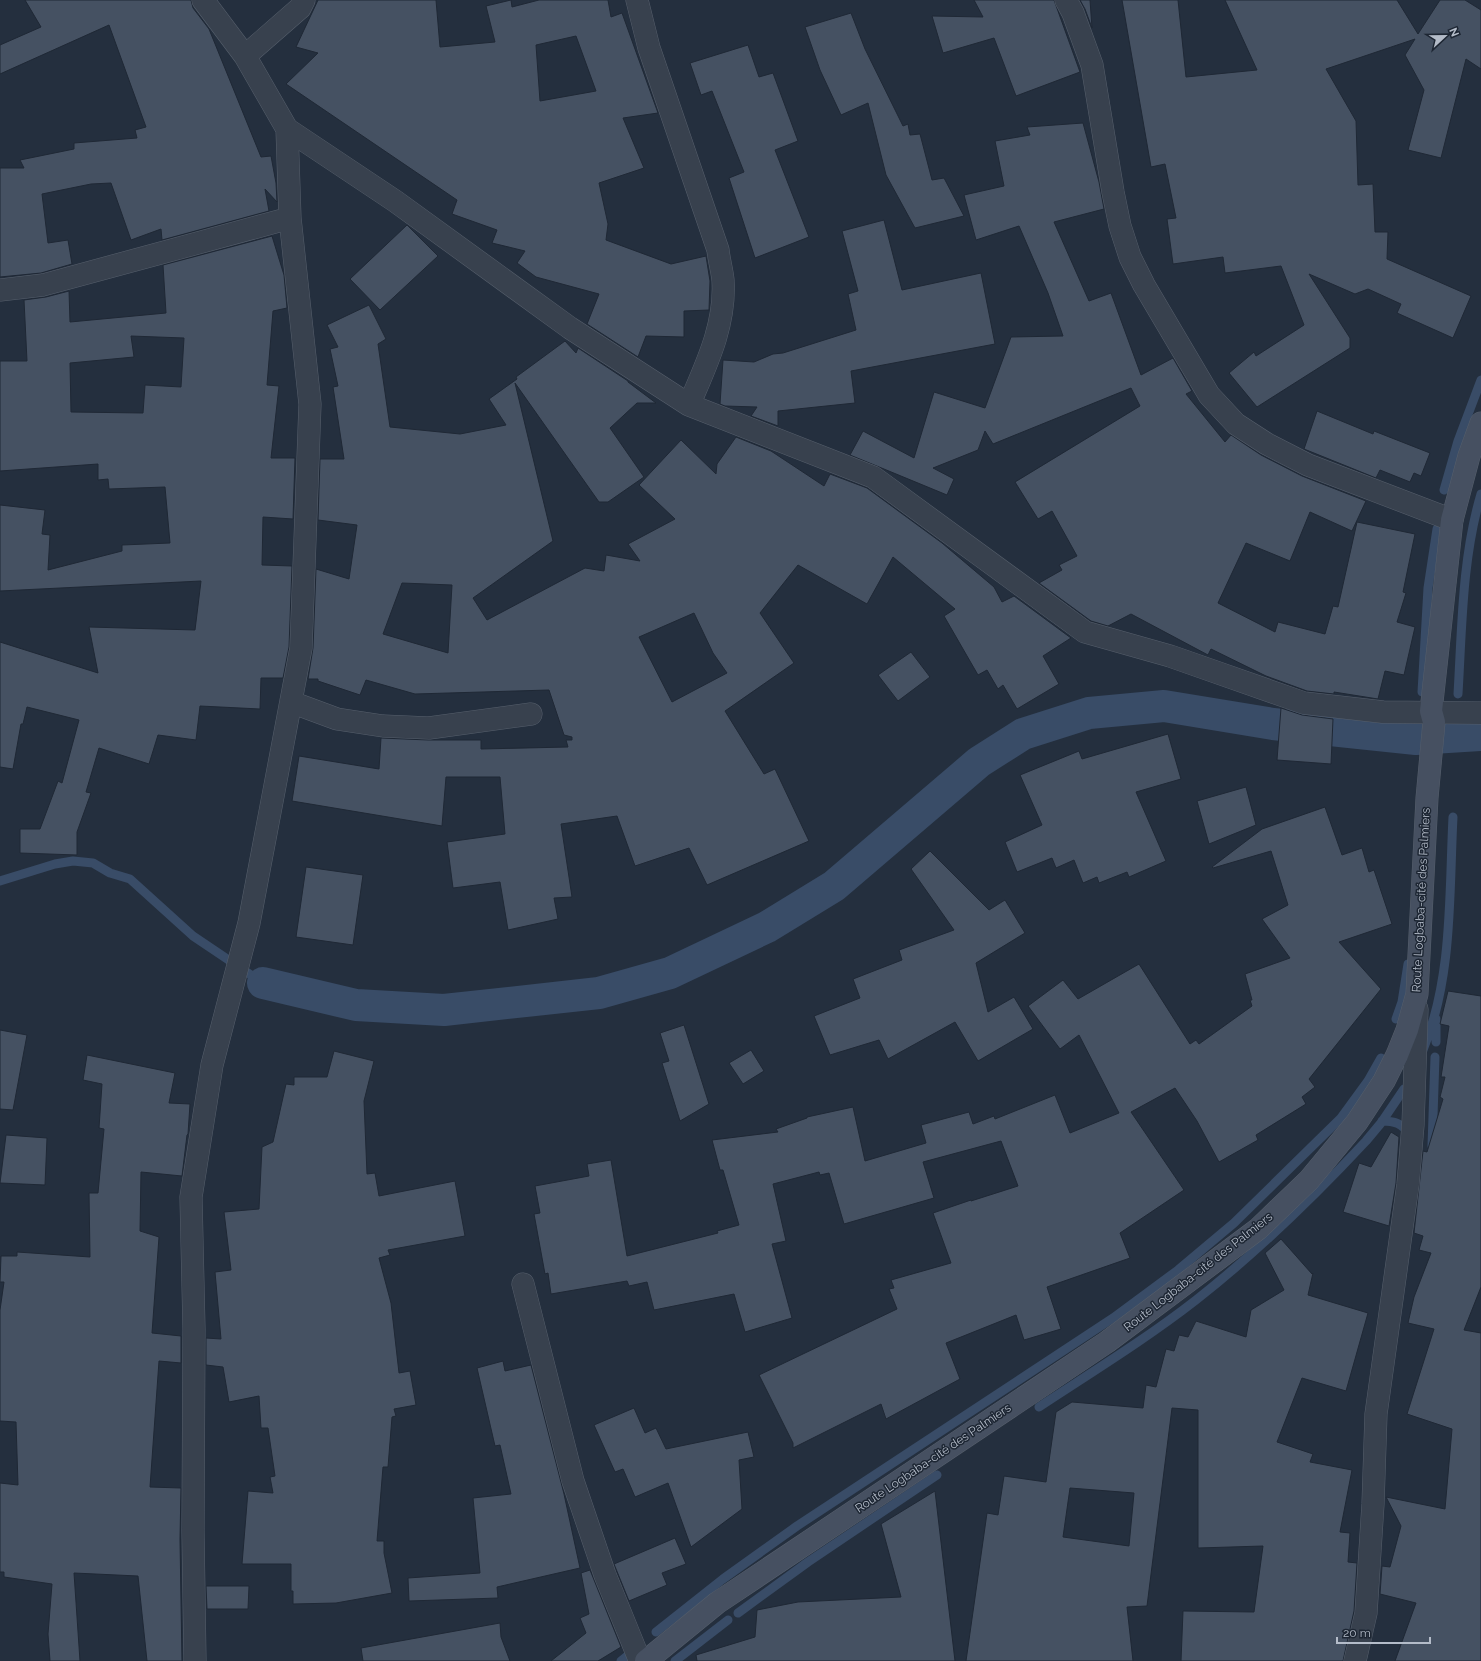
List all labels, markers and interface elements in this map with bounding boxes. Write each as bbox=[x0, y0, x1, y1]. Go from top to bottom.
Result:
north arrow bbox=[1425, 16, 1465, 56]
text: N bbox=[1446, 26, 1461, 39]
street label: Route Logbaba-cité des Palmiers bbox=[1409, 807, 1433, 993]
street label: Route Logbaba-cité des Palmiers bbox=[1121, 1209, 1275, 1334]
street label: Route Logbaba-cité des Palmiers bbox=[852, 1400, 1014, 1515]
scale bar bbox=[1337, 1619, 1430, 1645]
text: 20 m bbox=[1343, 1626, 1371, 1640]

